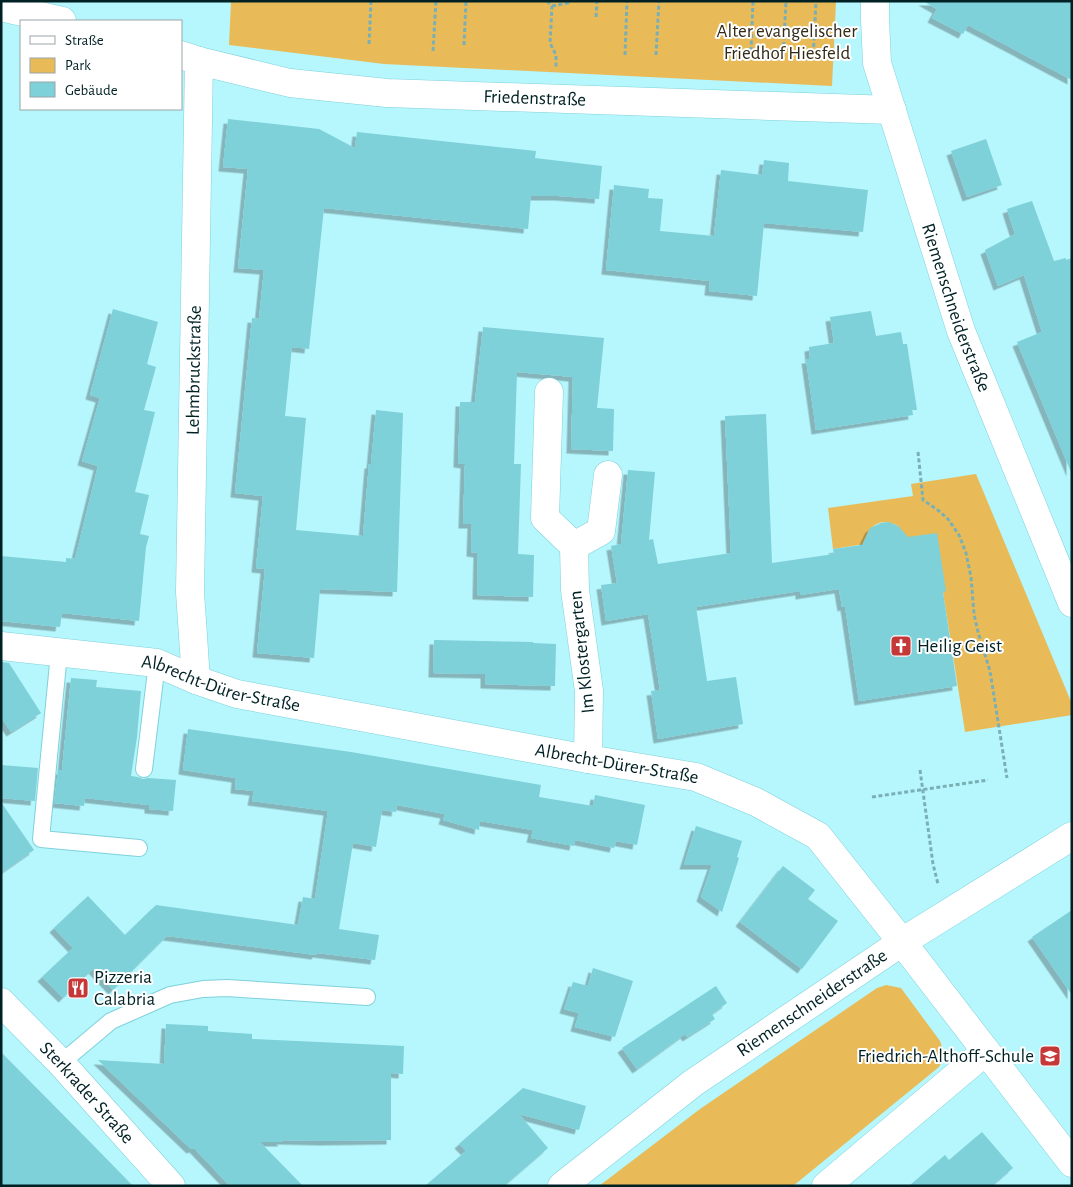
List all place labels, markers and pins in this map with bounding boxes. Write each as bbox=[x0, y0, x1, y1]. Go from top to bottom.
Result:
church icon: Heilig Geist bbox=[889, 634, 913, 658]
place label: Heilig Geist bbox=[917, 637, 1002, 656]
place label: Pizzeria Calabria bbox=[94, 968, 155, 1009]
restaurant icon: Pizzeria Calabria bbox=[66, 976, 90, 1000]
school or university icon: Friedrich-Althoff-Schule bbox=[1038, 1044, 1062, 1068]
place label: Friedrich-Althoff-Schule bbox=[857, 1047, 1034, 1066]

